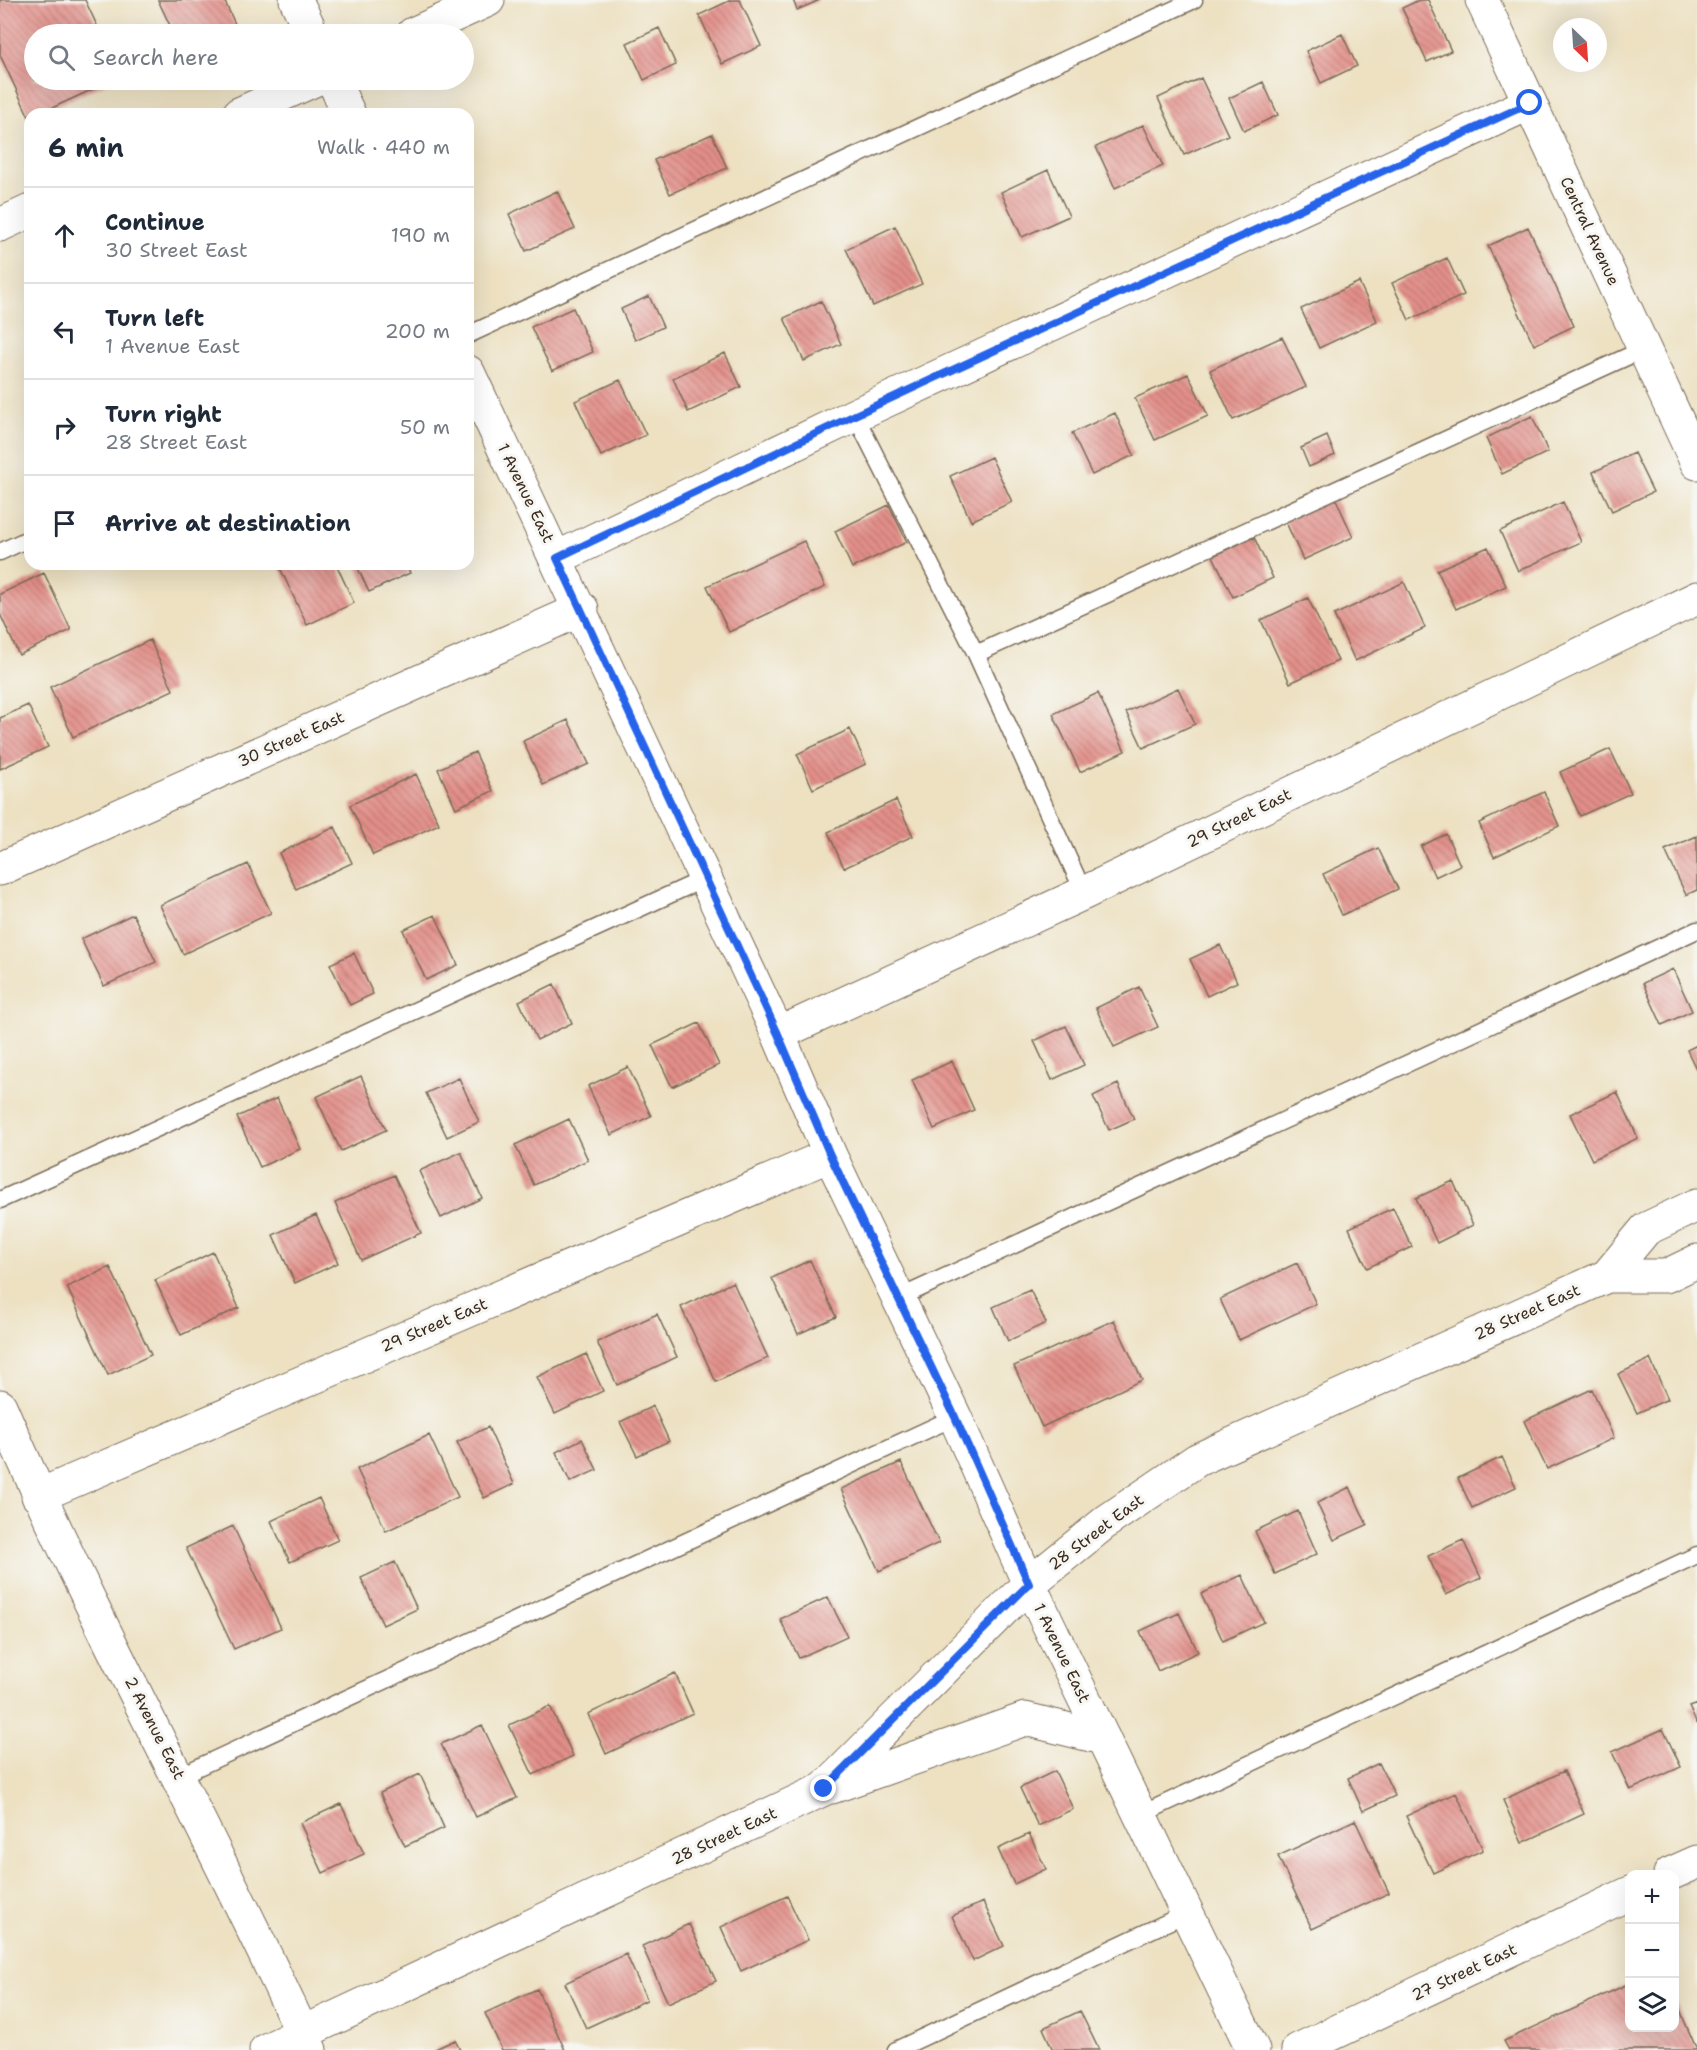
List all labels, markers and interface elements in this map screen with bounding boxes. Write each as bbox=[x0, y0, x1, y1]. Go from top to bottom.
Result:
north arrow bbox=[1553, 18, 1607, 72]
search box bbox=[24, 24, 474, 90]
icon: search bbox=[45, 41, 78, 74]
text: Search here bbox=[93, 43, 219, 72]
route start bbox=[1516, 89, 1542, 115]
text: 6 min bbox=[48, 130, 124, 165]
text: Walk · 440 m bbox=[317, 134, 450, 160]
street label: Central Avenue bbox=[1556, 173, 1624, 289]
text: Continue bbox=[105, 208, 205, 237]
icon: ahead bbox=[48, 219, 81, 252]
text: 190 m bbox=[391, 222, 450, 248]
text: 30 Street East bbox=[105, 237, 248, 263]
text: Turn left bbox=[105, 304, 204, 333]
icon: left bbox=[48, 315, 81, 348]
text: 200 m bbox=[385, 318, 450, 344]
text: 1 Avenue East bbox=[105, 333, 240, 359]
text: Turn right bbox=[105, 400, 222, 429]
icon: right bbox=[48, 411, 81, 444]
text: 50 m bbox=[400, 414, 450, 440]
text: 28 Street East bbox=[105, 429, 248, 455]
street label: 1 Avenue East bbox=[493, 440, 559, 546]
icon: arrive bbox=[48, 507, 81, 540]
text: Arrive at destination bbox=[105, 509, 351, 538]
street label: 30 Street East bbox=[235, 706, 347, 772]
street label: 29 Street East bbox=[1183, 784, 1295, 852]
street label: 28 Street East bbox=[1471, 1279, 1583, 1345]
street label: 29 Street East bbox=[378, 1293, 490, 1357]
street label: 28 Street East bbox=[1044, 1489, 1148, 1575]
street label: 1 Avenue East bbox=[1029, 1600, 1095, 1706]
street label: 2 Avenue East bbox=[120, 1673, 190, 1783]
route end bbox=[810, 1775, 836, 1801]
street label: 28 Street East bbox=[668, 1802, 780, 1870]
map controls bbox=[1625, 1870, 1679, 2032]
button: + bbox=[1625, 1870, 1679, 1924]
button: − bbox=[1625, 1924, 1679, 1978]
street label: 27 Street East bbox=[1408, 1939, 1520, 2005]
button: layers bbox=[1625, 1978, 1679, 2032]

